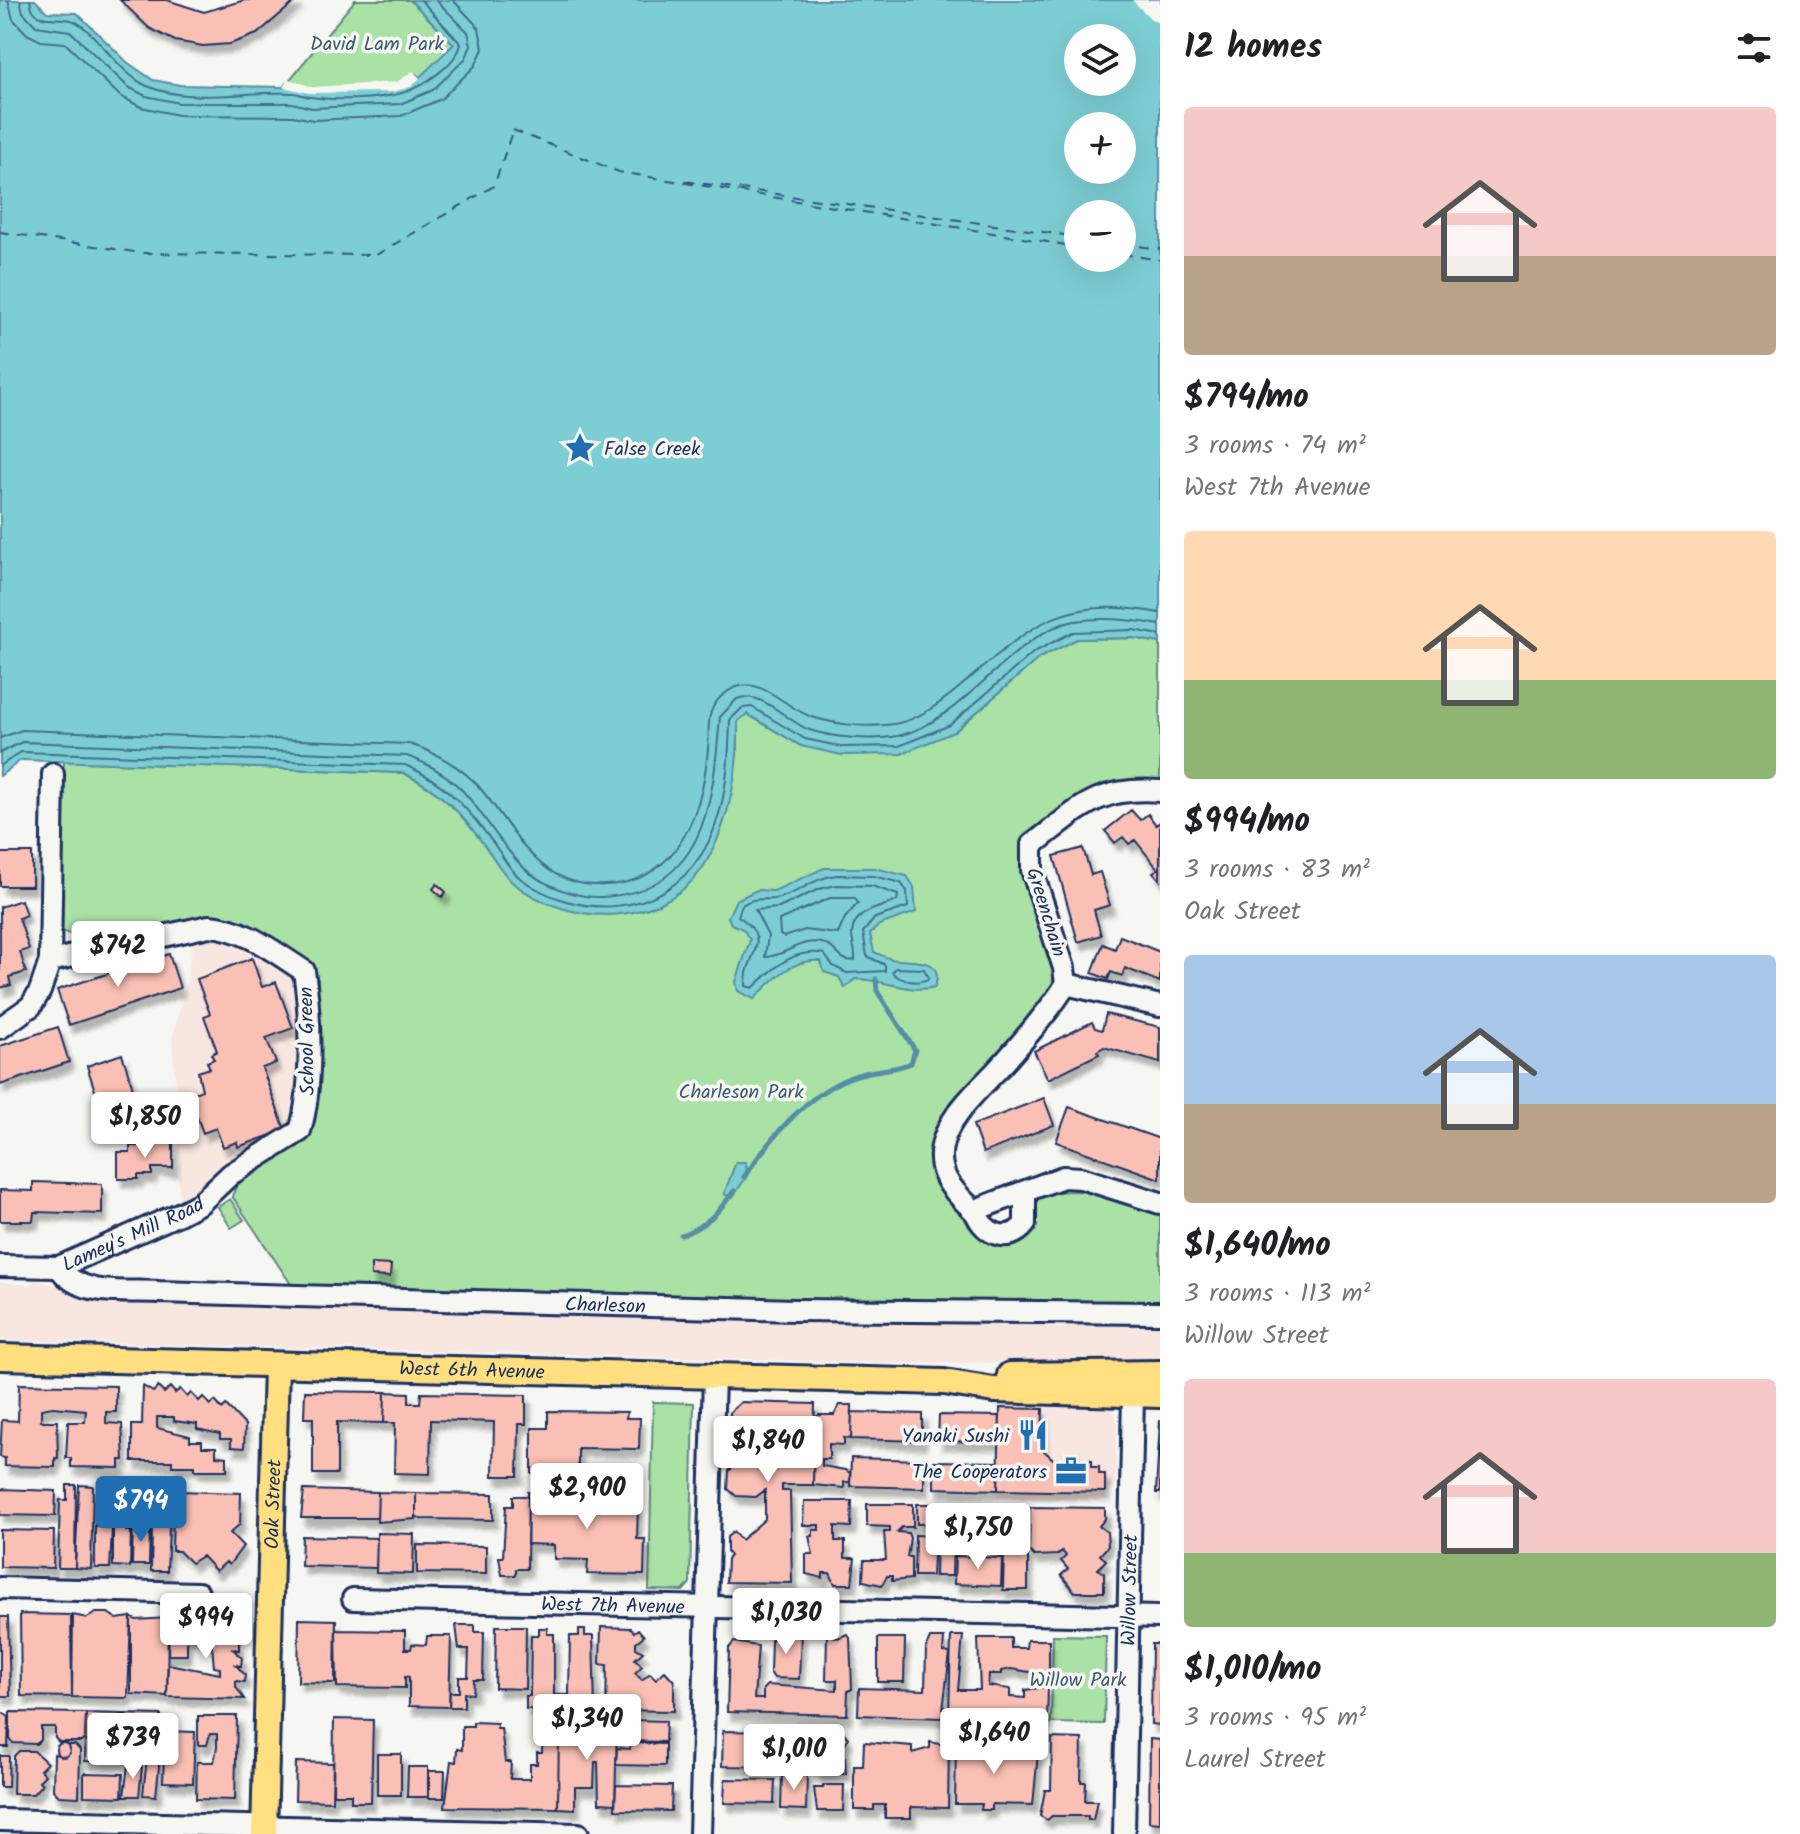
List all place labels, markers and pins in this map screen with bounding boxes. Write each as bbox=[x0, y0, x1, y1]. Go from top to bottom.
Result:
place icon: False Creek bbox=[563, 431, 597, 465]
place label: False Creek bbox=[604, 434, 701, 466]
pin: $742 bbox=[71, 921, 165, 989]
pin: $1,850 bbox=[80, 1092, 210, 1160]
pin: $1,840 bbox=[703, 1416, 833, 1484]
restaurant icon: Yanaki Sushi bbox=[1016, 1418, 1050, 1452]
place label: Yanaki Sushi bbox=[902, 1421, 1010, 1453]
office icon: The Cooperators bbox=[1054, 1454, 1088, 1488]
place label: The Cooperators bbox=[912, 1457, 1047, 1489]
pin: $2,900 bbox=[522, 1463, 652, 1531]
pin: $794 bbox=[94, 1476, 188, 1544]
pin: $1,750 bbox=[913, 1503, 1043, 1571]
pin: $1,030 bbox=[721, 1588, 851, 1656]
pin: $994 bbox=[159, 1593, 253, 1661]
pin: $1,340 bbox=[522, 1694, 652, 1762]
pin: $1,640 bbox=[929, 1708, 1059, 1776]
pin: $739 bbox=[86, 1713, 180, 1781]
pin: $1,010 bbox=[729, 1724, 859, 1792]

